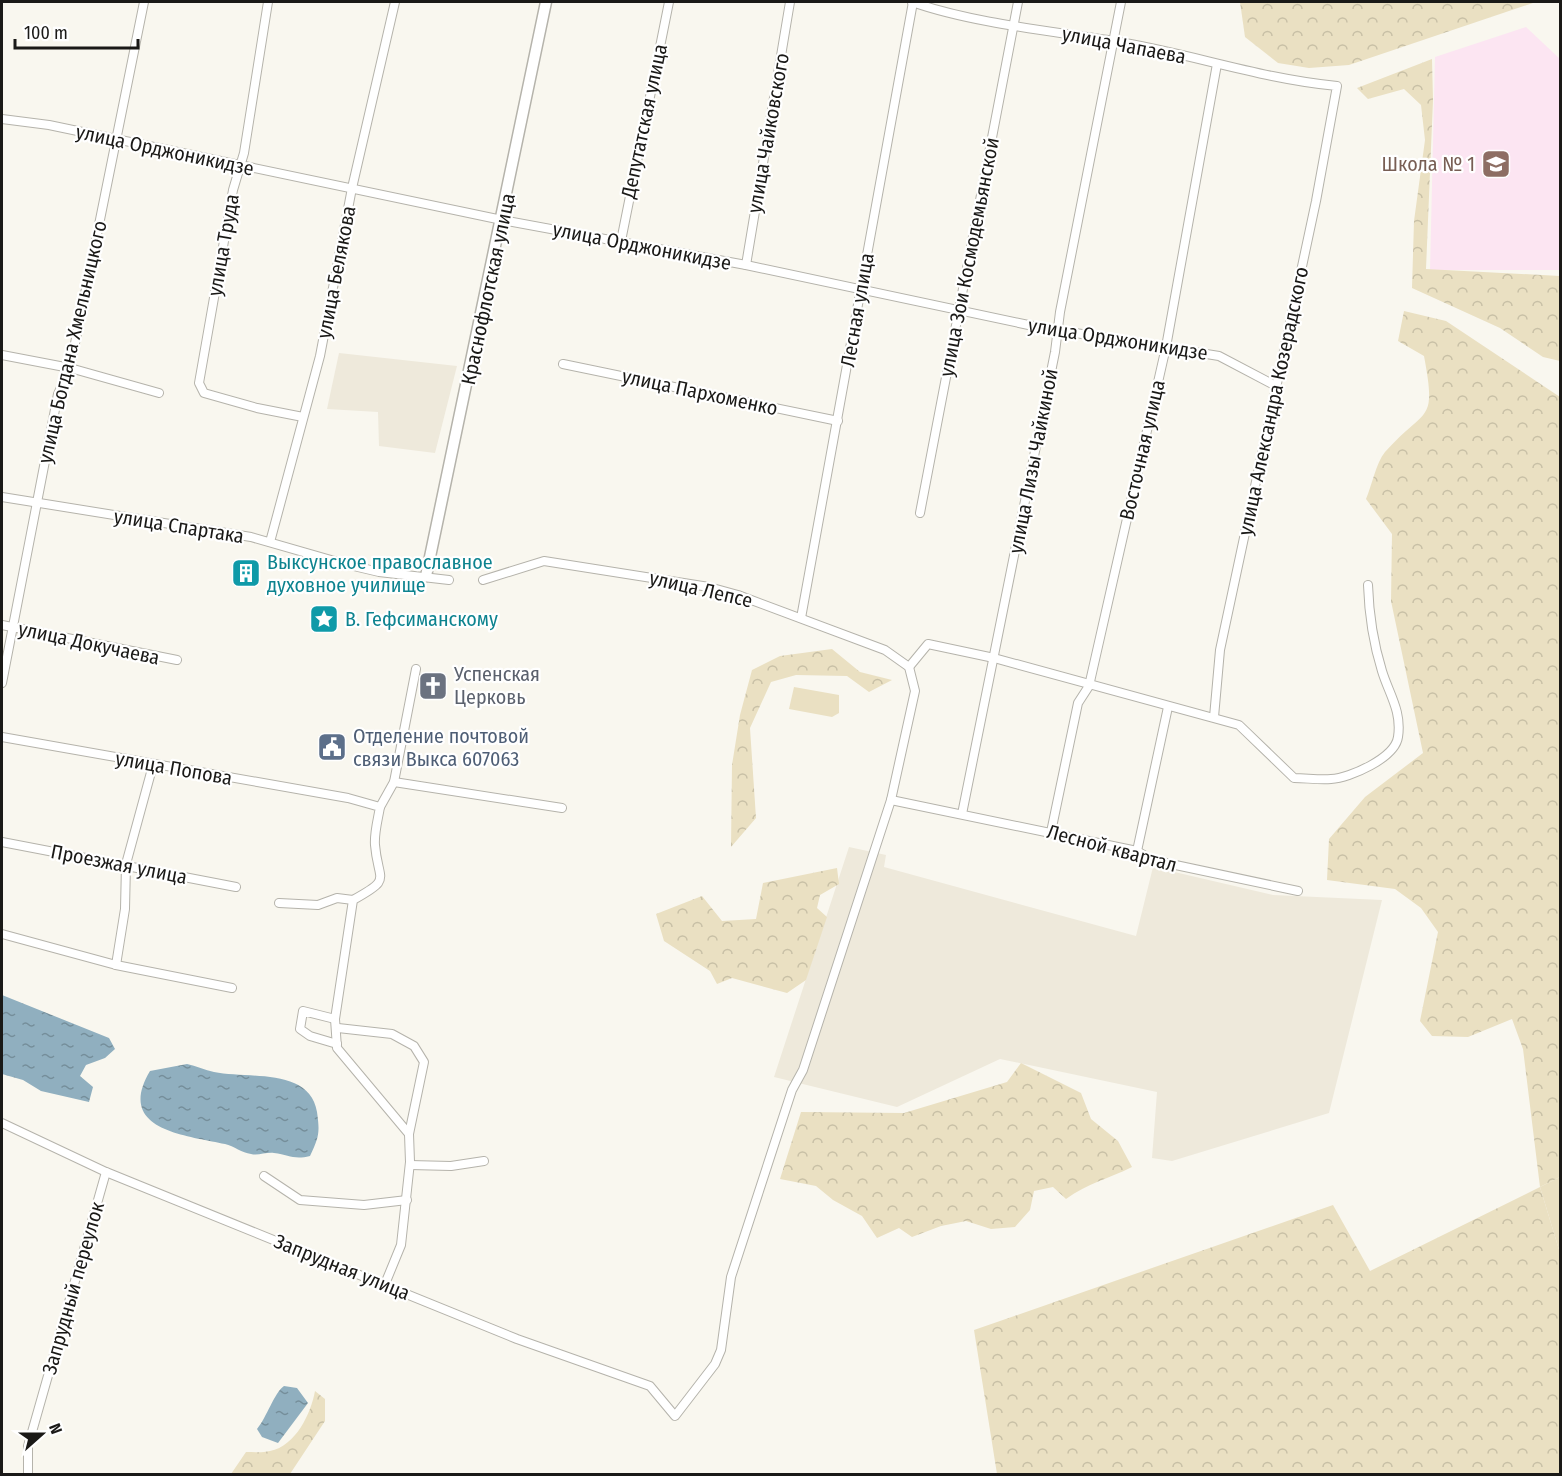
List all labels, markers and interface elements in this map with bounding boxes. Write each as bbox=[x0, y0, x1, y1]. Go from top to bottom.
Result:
scale bar bbox=[15, 12, 138, 50]
street label: улица Чапаева bbox=[1060, 21, 1188, 69]
text: 100 m bbox=[24, 22, 68, 44]
street label: Депутатская улица bbox=[616, 42, 672, 201]
street label: улица Чайковского bbox=[742, 51, 794, 215]
street label: улица Орджоникидзе bbox=[74, 119, 256, 181]
street label: улица Зои Космодемьянской bbox=[934, 135, 1004, 379]
school or university icon: Школа № 1 bbox=[1480, 148, 1512, 180]
place label: Школа № 1 bbox=[1382, 152, 1475, 176]
street label: Краснофлотская улица bbox=[456, 191, 520, 387]
street label: улица Труда bbox=[202, 192, 244, 298]
street label: улица Белякова bbox=[311, 204, 361, 340]
street label: улица Орджоникидзе bbox=[551, 217, 733, 275]
street label: улица Богдана Хмельницкого bbox=[32, 218, 112, 466]
street label: Лесная улица bbox=[835, 251, 879, 369]
street label: улица Александра Козерадского bbox=[1233, 265, 1313, 537]
street label: улица Орджоникидзе bbox=[1027, 313, 1209, 365]
street label: улица Пархоменко bbox=[620, 364, 780, 420]
street label: улица Лизы Чайкиной bbox=[1003, 367, 1063, 555]
street label: Восточная улица bbox=[1114, 378, 1170, 522]
street label: улица Спартака bbox=[112, 504, 246, 548]
place label: Выксунское православное духовное училище bbox=[267, 550, 493, 597]
building icon: Выксунское православное духовное училище bbox=[230, 557, 262, 589]
street label: улица Лепсе bbox=[647, 565, 755, 613]
place icon: В. Гефсиманскому bbox=[308, 603, 340, 635]
place label: В. Гефсиманскому bbox=[345, 607, 498, 631]
street label: улица Докучаева bbox=[16, 616, 162, 670]
place label: Успенская Церковь bbox=[453, 662, 540, 709]
church icon: Успенская Церковь bbox=[417, 670, 449, 702]
place label: Отделение почтовой связи Выкса 607063 bbox=[353, 724, 529, 771]
public building icon: Отделение почтовой связи Выкса 607063 bbox=[316, 731, 348, 763]
street label: улица Попова bbox=[114, 746, 234, 790]
street label: Лесной квартал bbox=[1044, 819, 1180, 877]
street label: Проезжая улица bbox=[49, 839, 189, 889]
street label: Запрудный переулок bbox=[37, 1198, 109, 1377]
street label: Запрудная улица bbox=[271, 1229, 413, 1305]
north arrow bbox=[12, 1404, 72, 1464]
text: N bbox=[45, 1421, 66, 1437]

